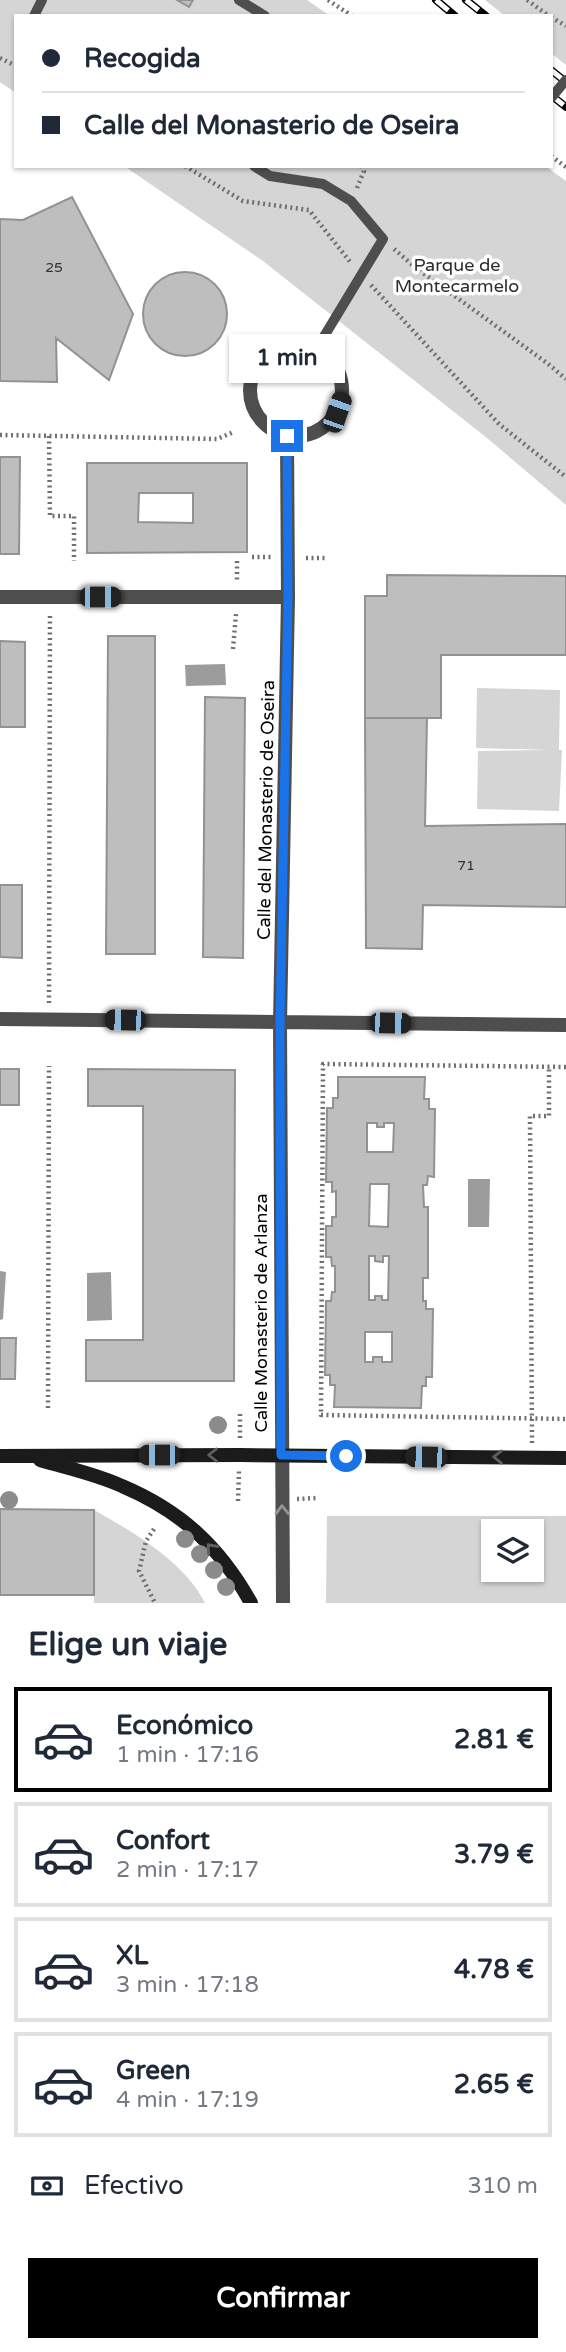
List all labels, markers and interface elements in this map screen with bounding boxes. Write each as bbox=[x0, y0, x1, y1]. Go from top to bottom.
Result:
text: Recogida bbox=[84, 43, 201, 74]
text: Calle del Monasterio de Oseira bbox=[84, 110, 459, 141]
park label: Parque de Montecarmelo bbox=[395, 254, 519, 297]
house number: 25 bbox=[45, 259, 63, 276]
callout: 1 min bbox=[229, 334, 345, 384]
text: 1 min bbox=[256, 344, 318, 372]
car bbox=[321, 389, 354, 435]
route end bbox=[271, 420, 303, 452]
car bbox=[80, 587, 122, 608]
street label: Calle del Monasterio de Oseira bbox=[253, 680, 279, 940]
house number: 71 bbox=[457, 857, 475, 874]
car bbox=[104, 1009, 147, 1031]
car bbox=[369, 1012, 412, 1034]
street label: Calle Monasterio de Arlanza bbox=[250, 1193, 272, 1433]
route start bbox=[330, 1440, 362, 1472]
car bbox=[139, 1445, 181, 1466]
car bbox=[405, 1446, 448, 1468]
one-way arrow bbox=[207, 1447, 217, 1463]
one-way arrow bbox=[492, 1449, 503, 1465]
one-way arrow bbox=[274, 1505, 289, 1516]
map controls bbox=[481, 1519, 544, 1582]
button: layers bbox=[481, 1519, 544, 1582]
one-way arrow bbox=[207, 1543, 219, 1556]
text: Elige un viaje bbox=[28, 1626, 227, 1664]
icon: car bbox=[32, 1708, 95, 1771]
text: Económico bbox=[116, 1710, 253, 1741]
text: 2.81 € bbox=[454, 1724, 534, 1755]
text: 1 min · 17:16 bbox=[116, 1741, 259, 1769]
icon: car bbox=[32, 1823, 95, 1886]
text: Confort bbox=[116, 1825, 210, 1856]
text: 3.79 € bbox=[454, 1839, 534, 1870]
text: 2 min · 17:17 bbox=[116, 1856, 259, 1884]
icon: car bbox=[32, 1938, 95, 2001]
text: XL bbox=[116, 1940, 148, 1971]
text: 4.78 € bbox=[454, 1954, 534, 1985]
text: 3 min · 17:18 bbox=[116, 1971, 259, 1999]
icon: car bbox=[32, 2053, 95, 2116]
text: Green bbox=[116, 2055, 191, 2086]
text: 2.65 € bbox=[454, 2069, 534, 2100]
text: 4 min · 17:19 bbox=[116, 2086, 259, 2114]
icon: cash bbox=[28, 2167, 66, 2205]
text: Efectivo bbox=[84, 2170, 184, 2201]
text: 310 m bbox=[468, 2172, 538, 2200]
button: Confirmar bbox=[28, 2258, 538, 2338]

